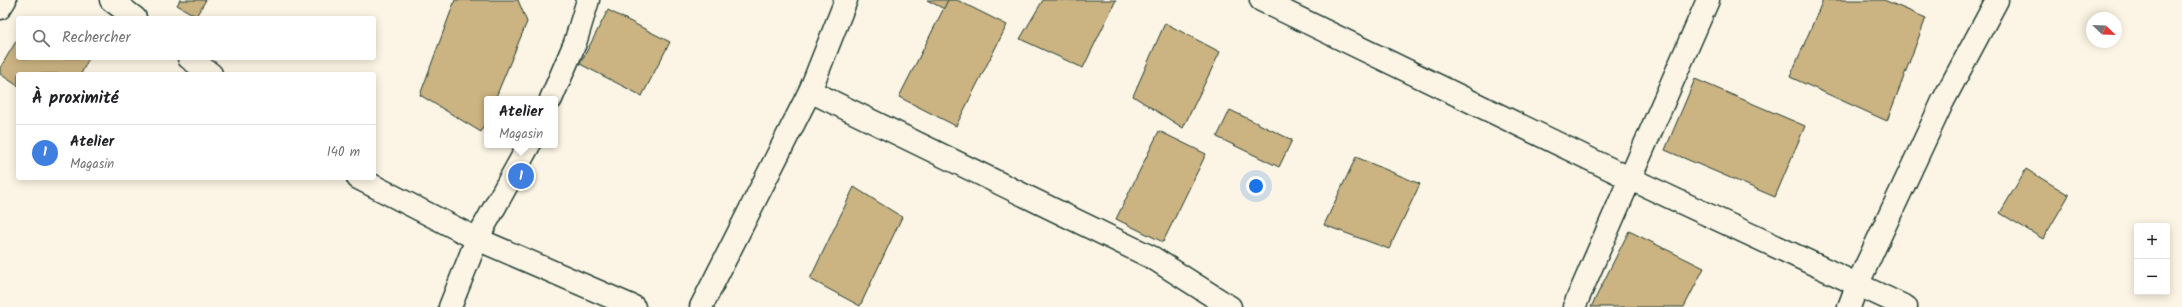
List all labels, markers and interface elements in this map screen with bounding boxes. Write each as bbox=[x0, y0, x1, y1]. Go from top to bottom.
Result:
north arrow bbox=[2086, 12, 2122, 48]
search box bbox=[16, 16, 376, 60]
text: Rechercher bbox=[62, 26, 130, 50]
icon: search bbox=[30, 27, 52, 49]
text: À proximité bbox=[32, 85, 119, 112]
popup bbox=[484, 96, 558, 148]
text: Atelier bbox=[499, 100, 543, 124]
text: Magasin bbox=[499, 124, 543, 145]
text: Atelier bbox=[70, 130, 114, 154]
text: 1 bbox=[43, 142, 47, 163]
text: 140 m bbox=[327, 142, 360, 163]
text: Magasin bbox=[70, 154, 114, 175]
pin: 1 bbox=[508, 161, 534, 191]
your location bbox=[1246, 176, 1266, 196]
map controls bbox=[2134, 223, 2170, 295]
button: + bbox=[2134, 223, 2170, 259]
button: − bbox=[2134, 259, 2170, 295]

